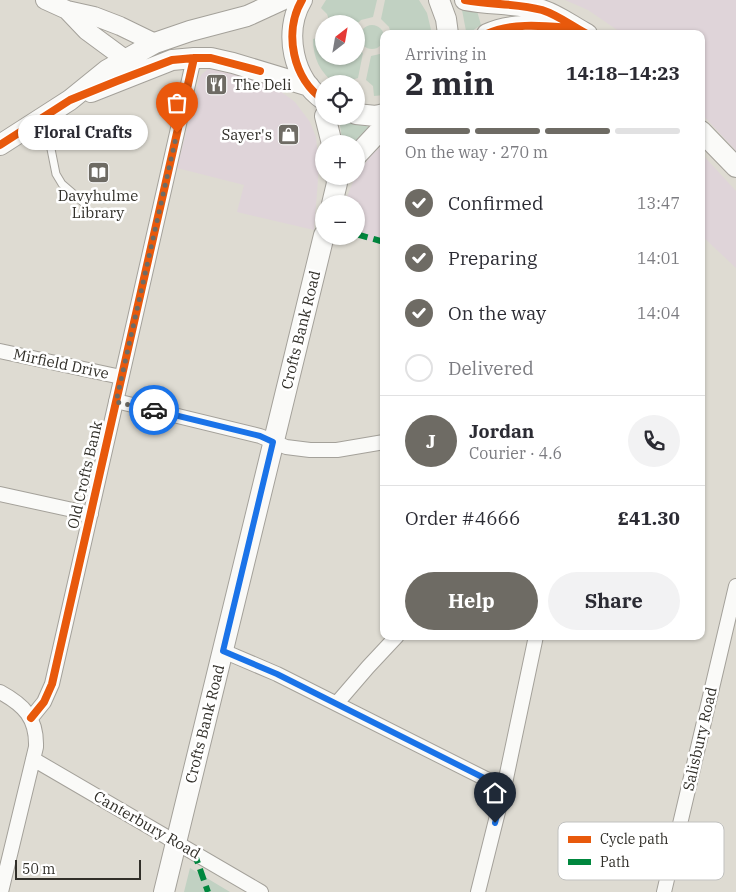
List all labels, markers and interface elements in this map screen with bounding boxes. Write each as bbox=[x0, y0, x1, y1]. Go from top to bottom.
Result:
north arrow bbox=[315, 15, 365, 65]
map controls bbox=[315, 15, 365, 245]
text: Arriving in bbox=[405, 44, 487, 64]
text: 14:18–14:23 bbox=[566, 61, 680, 85]
text: 2 min bbox=[405, 62, 495, 104]
restaurant icon: The Deli bbox=[205, 73, 229, 97]
place label: The Deli bbox=[233, 75, 292, 94]
button: locate bbox=[315, 75, 365, 125]
pin bbox=[156, 82, 198, 133]
icon: bag bbox=[163, 89, 191, 117]
callout: Floral Crafts bbox=[17, 116, 147, 150]
text: Floral Crafts bbox=[34, 122, 132, 142]
shop icon: Sayer's bbox=[276, 123, 300, 147]
place label: Sayer's bbox=[221, 125, 272, 144]
button: + bbox=[315, 135, 365, 185]
text: On the way · 270 m bbox=[405, 142, 548, 162]
library icon: Davyhulme Library bbox=[86, 161, 110, 185]
place label: Davyhulme Library bbox=[58, 186, 138, 222]
icon: check bbox=[405, 189, 433, 217]
text: Confirmed bbox=[448, 191, 543, 215]
text: 13:47 bbox=[637, 193, 680, 213]
button: − bbox=[315, 195, 365, 245]
icon: check bbox=[405, 244, 433, 272]
text: Preparing bbox=[448, 246, 537, 270]
text: 14:01 bbox=[637, 248, 680, 268]
street label: Crofts Bank Road bbox=[277, 269, 324, 391]
icon: check bbox=[405, 299, 433, 327]
text: On the way bbox=[448, 301, 546, 325]
text: 14:04 bbox=[637, 303, 680, 323]
street label: Mirfield Drive bbox=[12, 344, 111, 383]
text: Delivered bbox=[448, 356, 534, 380]
courier bbox=[129, 385, 179, 435]
icon: car bbox=[140, 396, 168, 424]
button: phone bbox=[628, 415, 680, 467]
street label: Old Crofts Bank bbox=[63, 419, 106, 531]
text: Jordan bbox=[469, 419, 534, 443]
text: J bbox=[426, 429, 436, 453]
text: Courier · 4.6 bbox=[469, 443, 562, 463]
text: Order #4666 bbox=[405, 506, 520, 530]
text: £41.30 bbox=[618, 506, 680, 530]
button: Help bbox=[405, 572, 538, 630]
button: Share bbox=[548, 572, 680, 630]
street label: Crofts Bank Road bbox=[181, 663, 228, 785]
street label: Salisbury Road bbox=[678, 685, 721, 793]
pin bbox=[474, 772, 516, 823]
icon: home bbox=[481, 779, 509, 807]
street label: Canterbury Road bbox=[91, 786, 204, 863]
legend bbox=[558, 822, 724, 880]
text: Cycle path bbox=[600, 830, 669, 848]
text: Path bbox=[600, 853, 630, 871]
scale bar bbox=[15, 857, 141, 880]
text: 50 m bbox=[22, 860, 55, 878]

